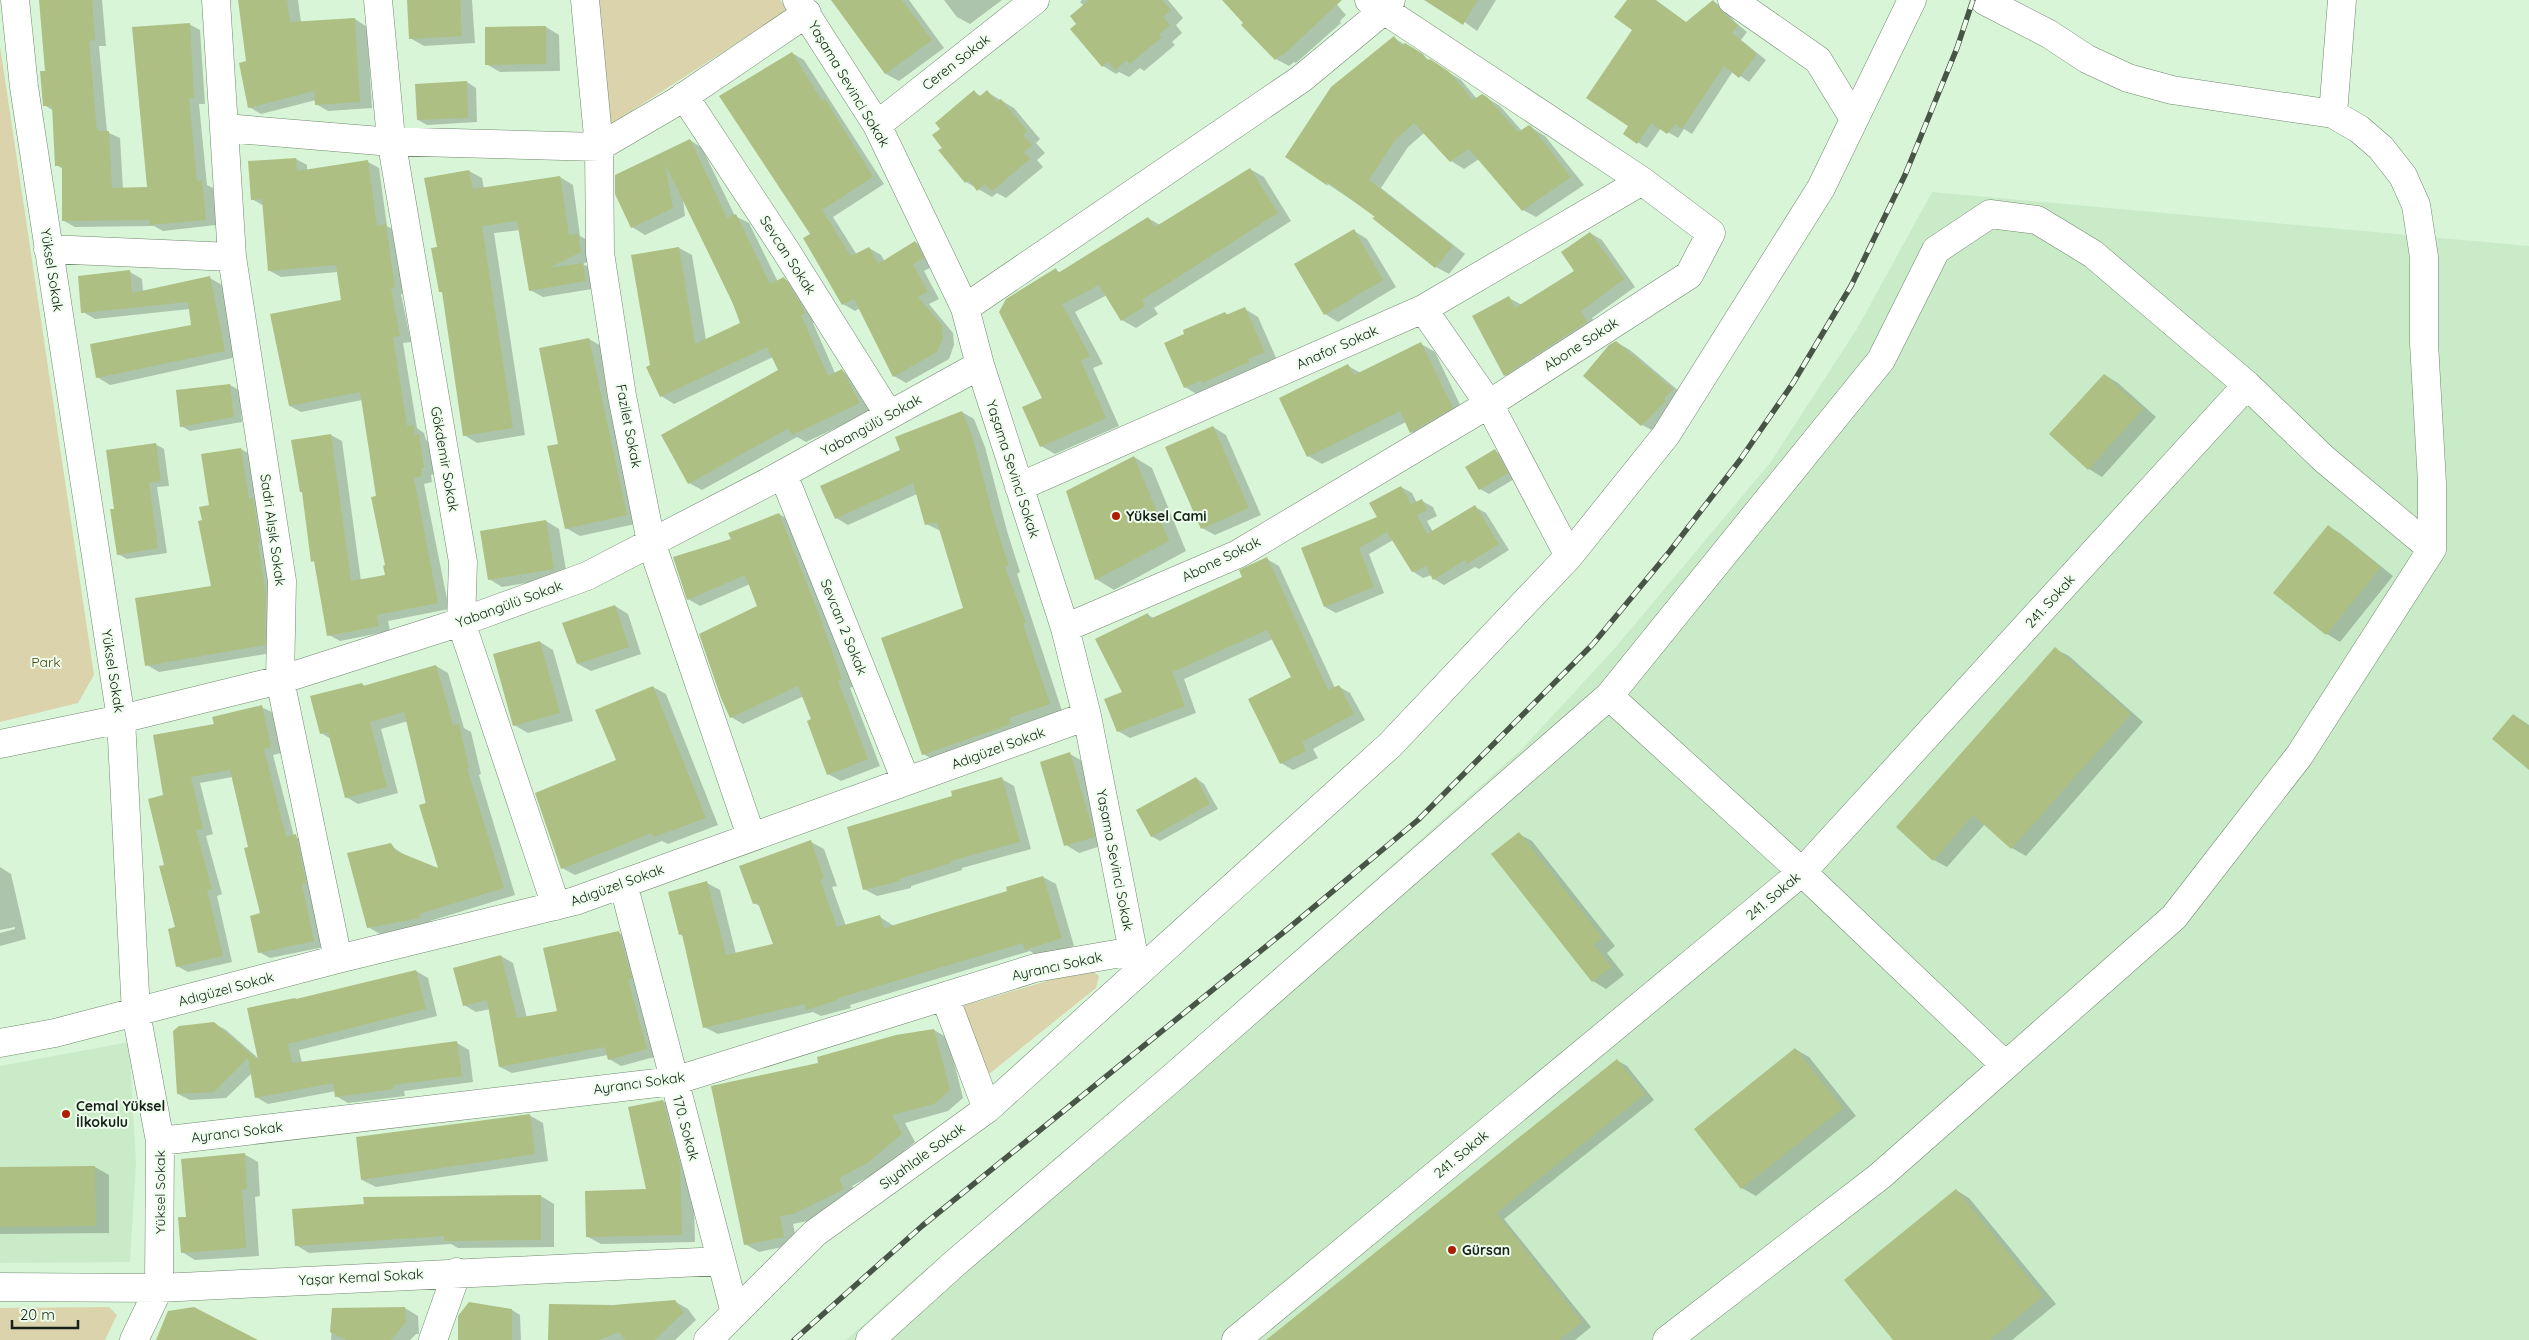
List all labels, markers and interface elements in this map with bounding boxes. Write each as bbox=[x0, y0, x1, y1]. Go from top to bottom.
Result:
street label: Yaşama Sevinci Sokak bbox=[804, 18, 894, 150]
street label: Ceren Sokak bbox=[918, 30, 994, 94]
street label: Sevcan Sokak bbox=[756, 212, 820, 298]
street label: Yüksel Sokak bbox=[37, 227, 67, 313]
street label: Abone Sokak bbox=[1540, 313, 1622, 375]
street label: Anafor Sokak bbox=[1293, 321, 1381, 373]
street label: Fazilet Sokak bbox=[612, 383, 646, 469]
street label: Yabangülü Sokak bbox=[818, 390, 924, 460]
street label: Yaşama Sevinci Sokak bbox=[982, 398, 1044, 540]
street label: Gökdemir Sokak bbox=[427, 405, 463, 513]
street label: Sadri Alışık Sokak bbox=[256, 473, 290, 587]
place label: Yüksel Cami bbox=[1126, 507, 1207, 525]
marker: Yüksel Cami bbox=[1110, 510, 1122, 522]
street label: Abone Sokak bbox=[1179, 532, 1263, 586]
street label: 241. Sokak bbox=[2021, 570, 2079, 632]
street label: Yabangülü Sokak bbox=[453, 576, 565, 632]
street label: Sevcan 2 Sokak bbox=[817, 576, 871, 678]
street label: Yüksel Sokak bbox=[98, 628, 128, 714]
park label: Park bbox=[31, 653, 61, 671]
street label: Adıgüzel Sokak bbox=[949, 723, 1047, 773]
street label: Yaşama Sevinci Sokak bbox=[1092, 788, 1138, 932]
street label: Adıgüzel Sokak bbox=[568, 860, 666, 910]
street label: 241. Sokak bbox=[1742, 868, 1804, 924]
street label: Ayrancı Sokak bbox=[1010, 948, 1104, 984]
street label: Adıgüzel Sokak bbox=[176, 968, 276, 1010]
street label: Ayrancı Sokak bbox=[592, 1068, 686, 1098]
street label: 170. Sokak bbox=[669, 1093, 703, 1163]
place label: Cemal Yüksel İlkokulu bbox=[76, 1097, 165, 1131]
marker: Cemal Yüksel İlkokulu bbox=[60, 1108, 72, 1120]
street label: Ayrancı Sokak bbox=[190, 1117, 284, 1147]
street label: Siyahlale Sokak bbox=[876, 1119, 968, 1193]
street label: 241. Sokak bbox=[1430, 1126, 1492, 1182]
street label: Yüksel Sokak bbox=[151, 1150, 169, 1234]
place label: Gürsan bbox=[1462, 1241, 1510, 1259]
marker: Gürsan bbox=[1446, 1244, 1458, 1256]
street label: Yaşar Kemal Sokak bbox=[298, 1265, 424, 1289]
scale bar bbox=[12, 1298, 79, 1330]
text: 20 m bbox=[20, 1305, 55, 1324]

